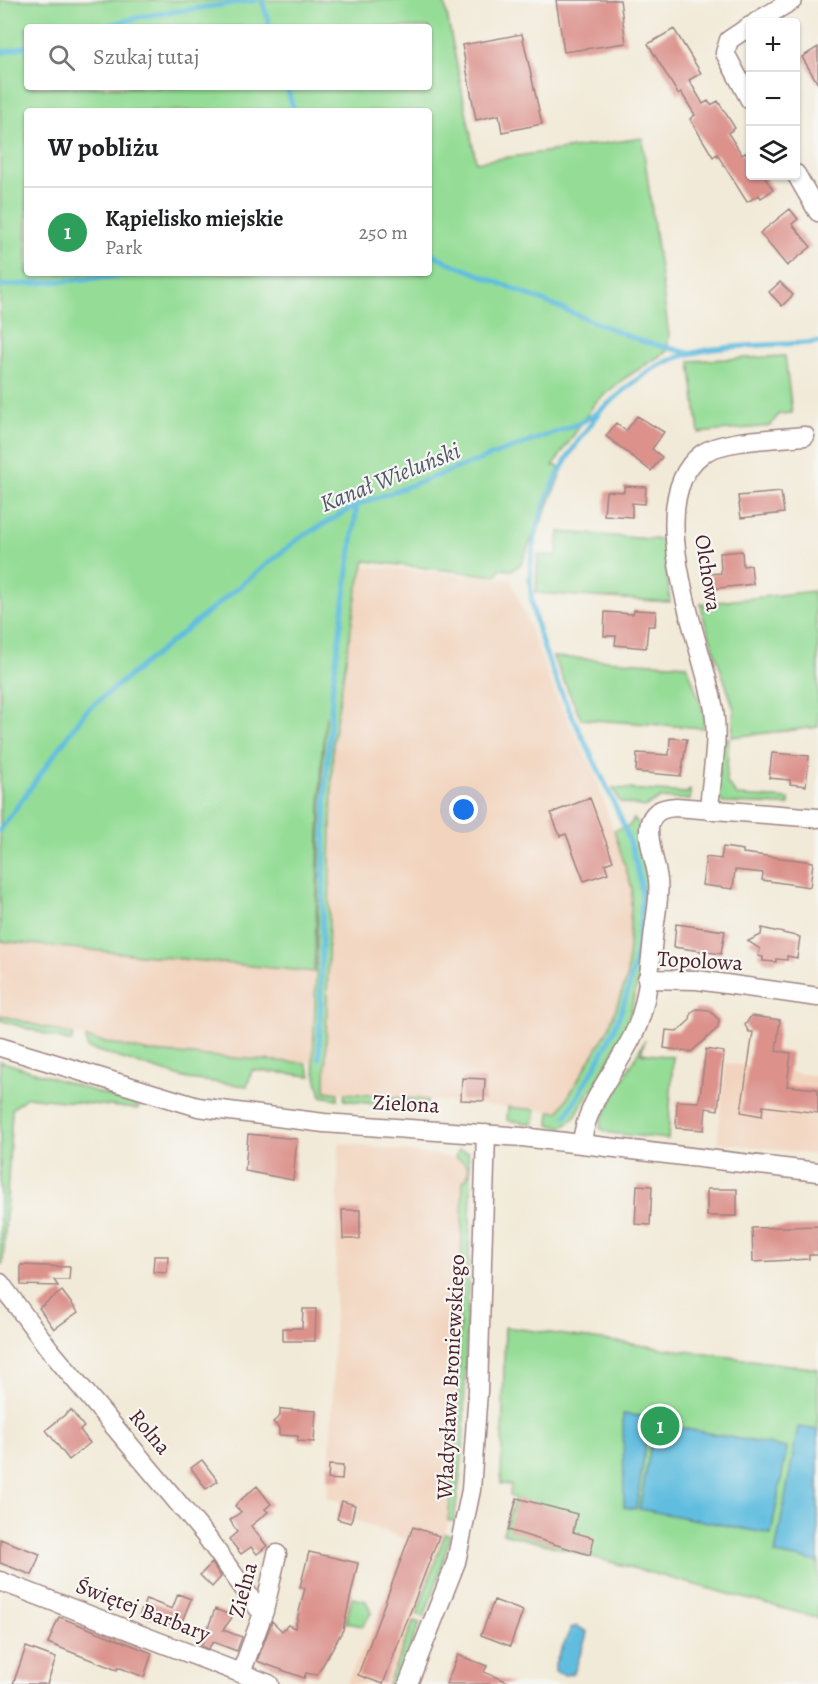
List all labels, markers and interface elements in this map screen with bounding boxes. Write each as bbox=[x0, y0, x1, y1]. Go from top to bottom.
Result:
map controls bbox=[746, 18, 800, 180]
button: + bbox=[746, 18, 800, 72]
search box bbox=[24, 24, 432, 90]
icon: search bbox=[45, 41, 78, 74]
text: Szukaj tutaj bbox=[93, 42, 199, 72]
button: − bbox=[746, 72, 800, 126]
button: layers bbox=[746, 126, 800, 180]
text: W pobliżu bbox=[48, 130, 159, 165]
text: Kąpielisko miejskie bbox=[105, 204, 283, 234]
text: 1 bbox=[64, 219, 71, 246]
text: 250 m bbox=[359, 219, 408, 246]
text: Park bbox=[105, 234, 143, 261]
water label: Kanał Wieluński bbox=[315, 434, 465, 520]
street label: Olchowa bbox=[687, 532, 729, 614]
your location bbox=[449, 795, 478, 824]
street label: Topolowa bbox=[656, 944, 744, 978]
street label: Zielona bbox=[372, 1087, 441, 1121]
street label: Władysława Broniewskiego bbox=[430, 1253, 472, 1502]
street label: Rolna bbox=[122, 1403, 178, 1462]
pin: 1 bbox=[640, 1404, 680, 1448]
street label: Zielna bbox=[221, 1558, 265, 1621]
street label: Świętej Barbary bbox=[72, 1571, 215, 1649]

